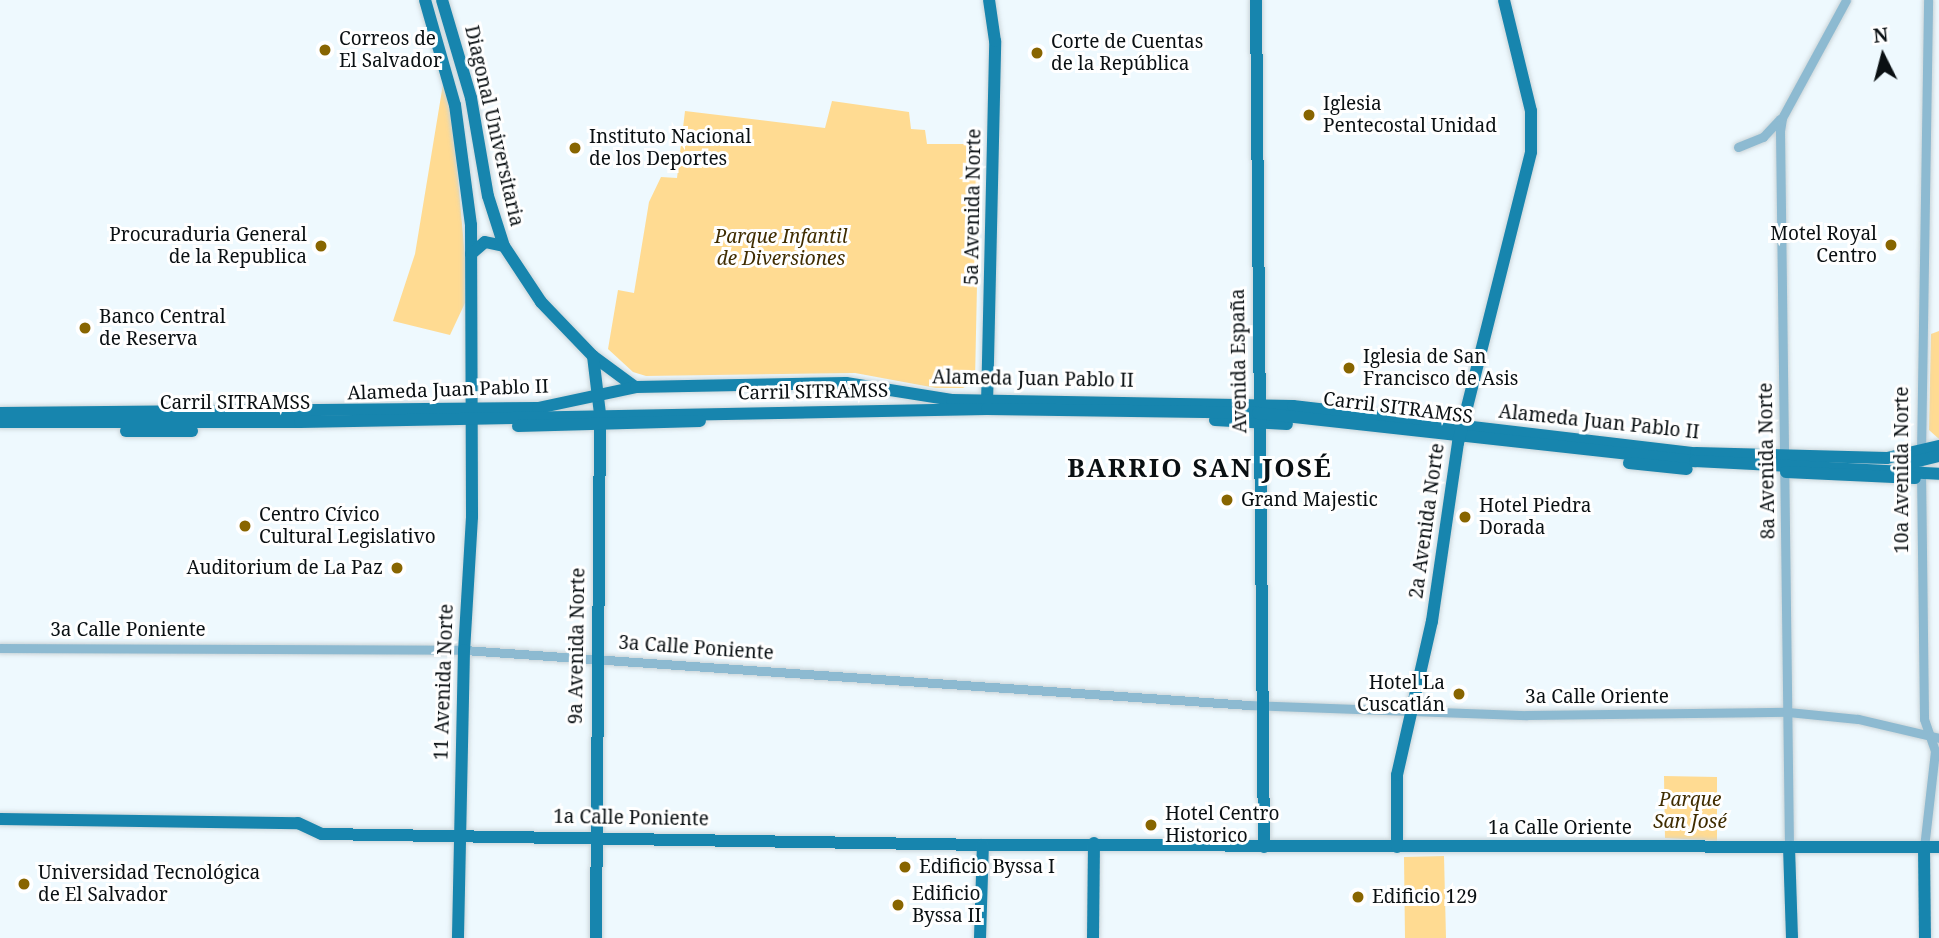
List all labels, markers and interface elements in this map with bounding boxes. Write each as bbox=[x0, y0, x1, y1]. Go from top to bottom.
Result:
north arrow bbox=[1848, 21, 1918, 91]
text: N bbox=[1872, 21, 1890, 49]
street label: Diagonal Universitaria bbox=[460, 23, 528, 229]
place label: Correos de El Salvador bbox=[339, 28, 442, 72]
place label: Corte de Cuentas de la República bbox=[1051, 31, 1203, 75]
marker: Correos de El Salvador bbox=[317, 42, 333, 58]
marker: Corte de Cuentas de la República bbox=[1029, 45, 1045, 61]
place label: Iglesia Pentecostal Unidad bbox=[1323, 93, 1497, 137]
marker: Iglesia Pentecostal Unidad bbox=[1301, 107, 1317, 123]
place label: Instituto Nacional de los Deportes bbox=[589, 126, 751, 170]
street label: 5a Avenida Norte bbox=[960, 129, 986, 285]
marker: Instituto Nacional de los Deportes bbox=[567, 140, 583, 156]
place label: Motel Royal Centro bbox=[1770, 223, 1877, 267]
place label: Procuraduria General de la Republica bbox=[109, 224, 307, 268]
park label: Parque Infantil de Diversiones bbox=[715, 226, 847, 270]
marker: Motel Royal Centro bbox=[1883, 237, 1899, 253]
marker: Procuraduria General de la Republica bbox=[313, 238, 329, 254]
street label: Avenida España bbox=[1226, 288, 1252, 434]
place label: Banco Central de Reserva bbox=[99, 306, 226, 350]
marker: Banco Central de Reserva bbox=[77, 320, 93, 336]
place label: Iglesia de San Francisco de Asis bbox=[1363, 346, 1518, 390]
marker: Iglesia de San Francisco de Asis bbox=[1341, 360, 1357, 376]
street label: Alameda Juan Pablo II bbox=[932, 366, 1134, 392]
street label: Alameda Juan Pablo II bbox=[347, 375, 549, 405]
street label: Carril SITRAMSS bbox=[738, 379, 888, 405]
street label: 8a Avenida Norte bbox=[1754, 383, 1780, 539]
street label: 10a Avenida Norte bbox=[1891, 386, 1913, 554]
street label: Carril SITRAMSS bbox=[1322, 388, 1474, 428]
street label: Carril SITRAMSS bbox=[160, 392, 310, 414]
street label: Alameda Juan Pablo II bbox=[1497, 400, 1701, 444]
street label: 2a Avenida Norte bbox=[1405, 442, 1449, 600]
district label: BARRIO SAN JOSÉ bbox=[1069, 452, 1331, 484]
place label: Grand Majestic bbox=[1241, 489, 1378, 511]
marker: Grand Majestic bbox=[1219, 492, 1235, 508]
place label: Hotel Piedra Dorada bbox=[1479, 495, 1591, 539]
place label: Centro Cívico Cultural Legislativo bbox=[259, 504, 436, 548]
marker: Hotel Piedra Dorada bbox=[1457, 509, 1473, 525]
marker: Centro Cívico Cultural Legislativo bbox=[237, 518, 253, 534]
place label: Auditorium de La Paz bbox=[186, 557, 383, 579]
marker: Auditorium de La Paz bbox=[389, 560, 405, 576]
street label: 9a Avenida Norte bbox=[564, 568, 590, 724]
street label: 11 Avenida Norte bbox=[430, 603, 458, 761]
street label: 3a Calle Poniente bbox=[50, 619, 206, 641]
street label: 3a Calle Poniente bbox=[618, 631, 774, 665]
place label: Hotel La Cuscatlán bbox=[1357, 672, 1445, 716]
marker: Hotel La Cuscatlán bbox=[1451, 686, 1467, 702]
street label: 3a Calle Oriente bbox=[1525, 686, 1669, 708]
park label: Parque San José bbox=[1653, 789, 1727, 833]
place label: Hotel Centro Historico bbox=[1165, 803, 1279, 847]
street label: 1a Calle Poniente bbox=[553, 805, 709, 831]
marker: Hotel Centro Historico bbox=[1143, 817, 1159, 833]
street label: 1a Calle Oriente bbox=[1488, 817, 1632, 839]
place label: Edificio Byssa I bbox=[919, 856, 1055, 878]
marker: Edificio Byssa I bbox=[897, 859, 913, 875]
place label: Universidad Tecnológica de El Salvador bbox=[38, 862, 260, 906]
marker: Universidad Tecnológica de El Salvador bbox=[16, 876, 32, 892]
place label: Edificio Byssa II bbox=[912, 883, 982, 927]
place label: Edificio 129 bbox=[1372, 886, 1477, 908]
marker: Edificio 129 bbox=[1350, 889, 1366, 905]
marker: Edificio Byssa II bbox=[890, 897, 906, 913]

